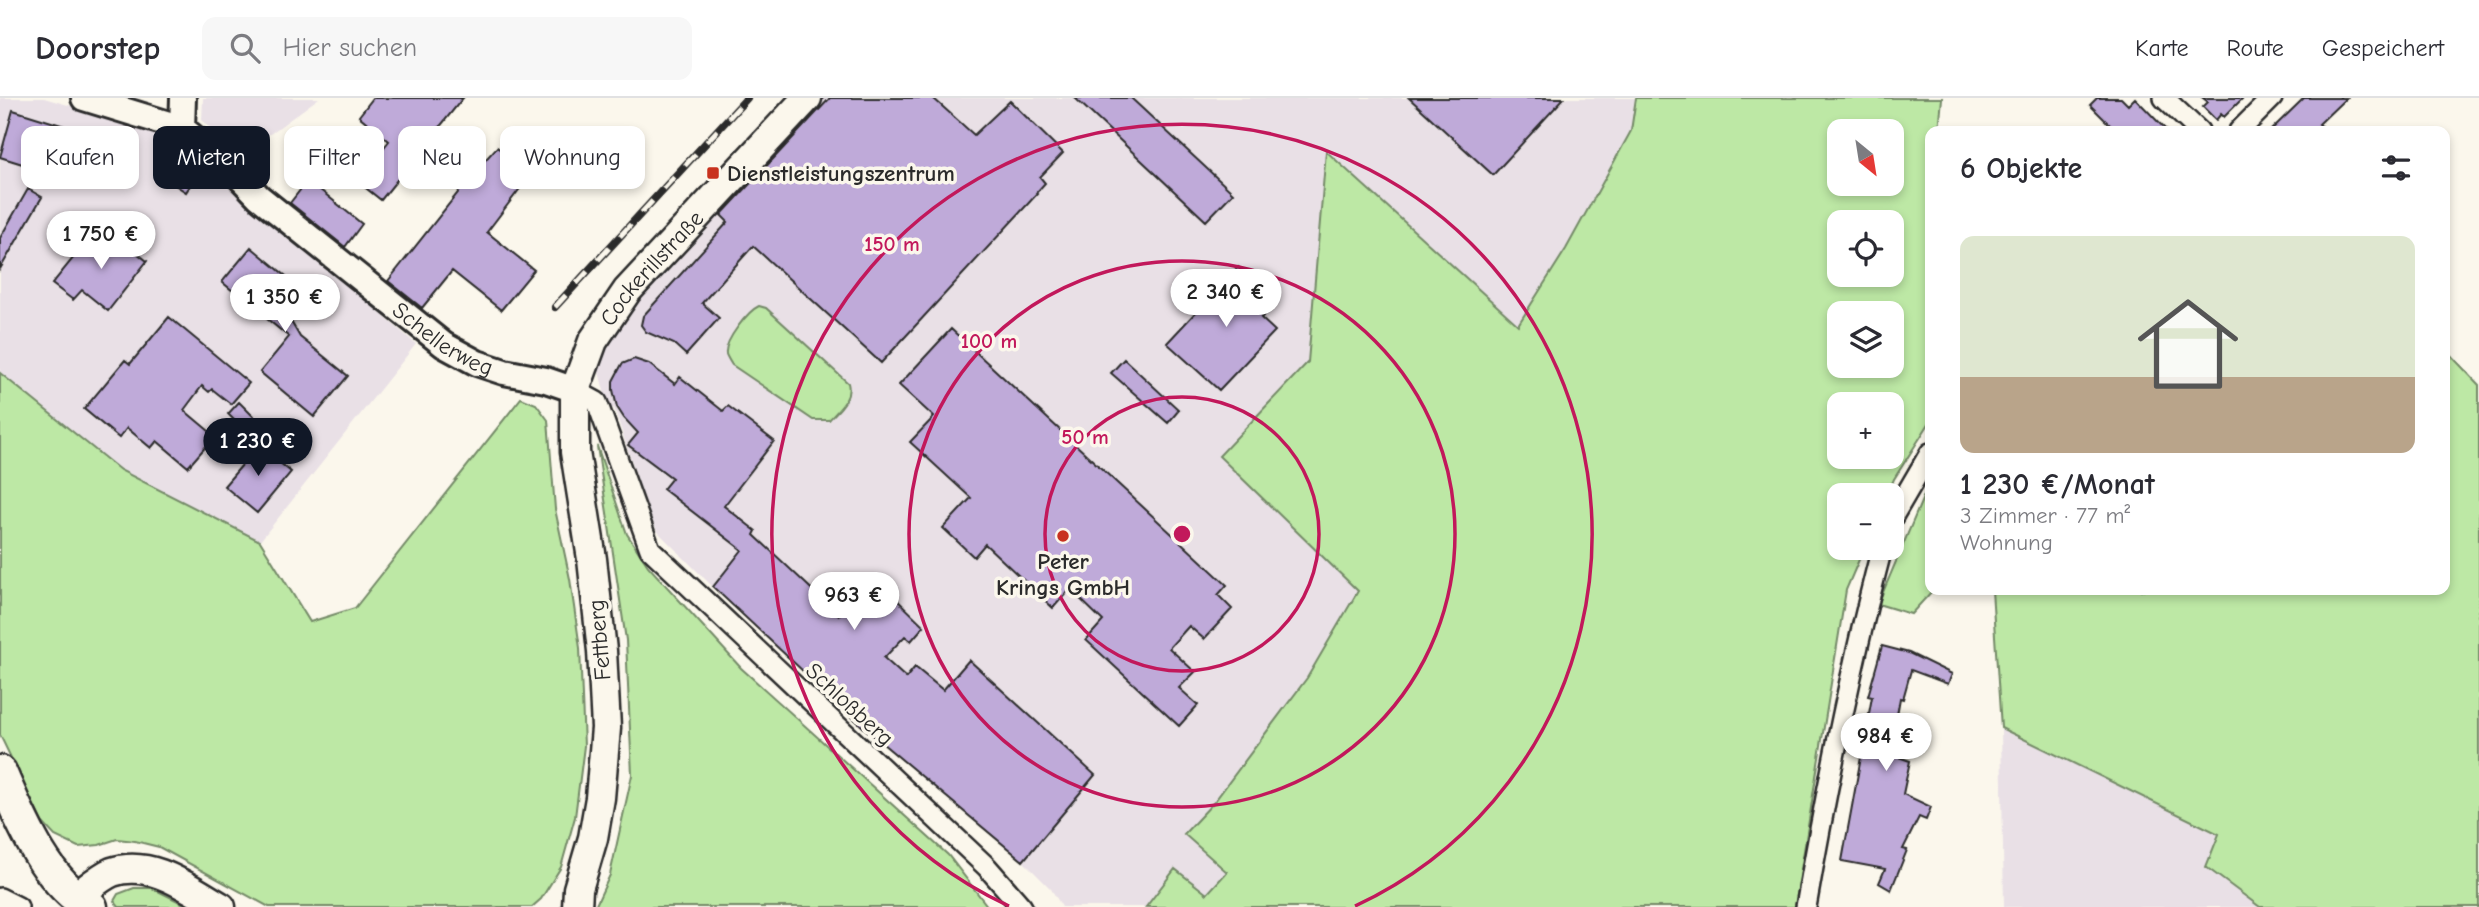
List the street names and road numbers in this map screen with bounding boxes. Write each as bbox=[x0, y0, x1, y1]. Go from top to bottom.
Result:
street label: Cockerillstraße bbox=[594, 205, 709, 331]
street label: Schellerweg bbox=[387, 296, 496, 381]
street label: Fettberg bbox=[583, 598, 616, 682]
street label: Schloßberg bbox=[800, 657, 899, 752]

